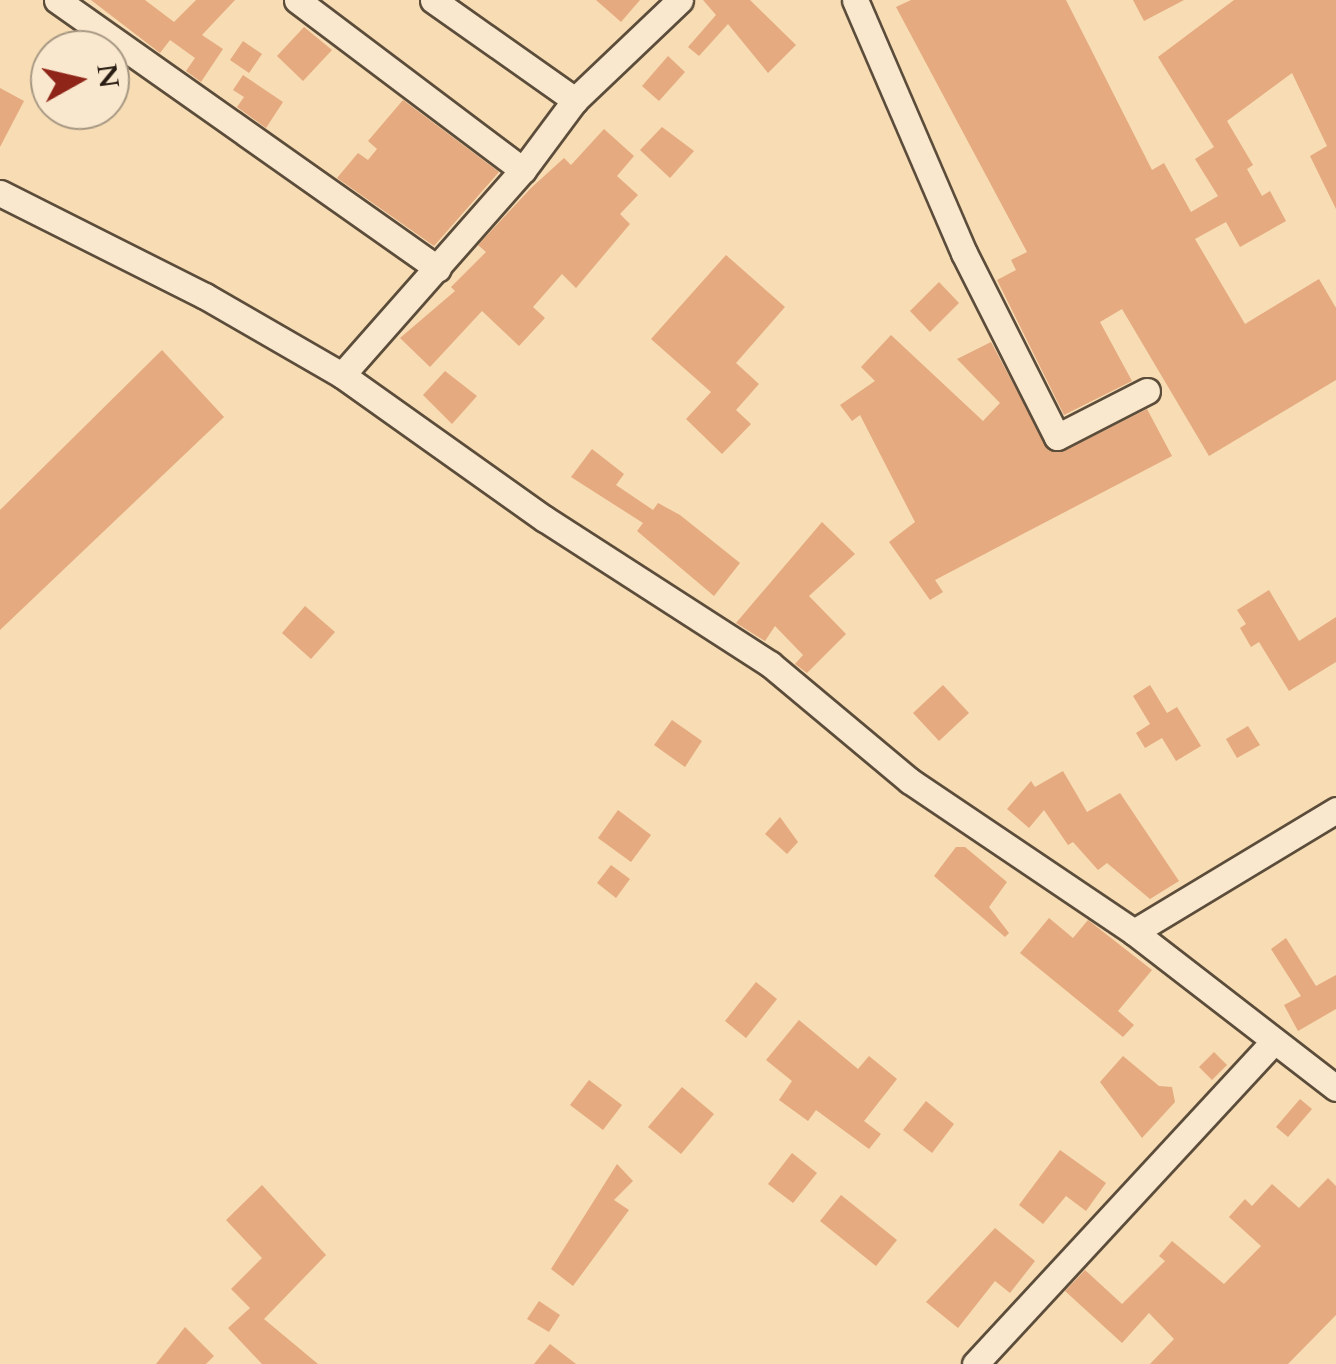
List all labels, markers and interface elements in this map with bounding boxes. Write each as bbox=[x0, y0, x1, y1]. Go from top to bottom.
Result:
north arrow bbox=[30, 30, 130, 130]
text: N bbox=[87, 61, 128, 91]

